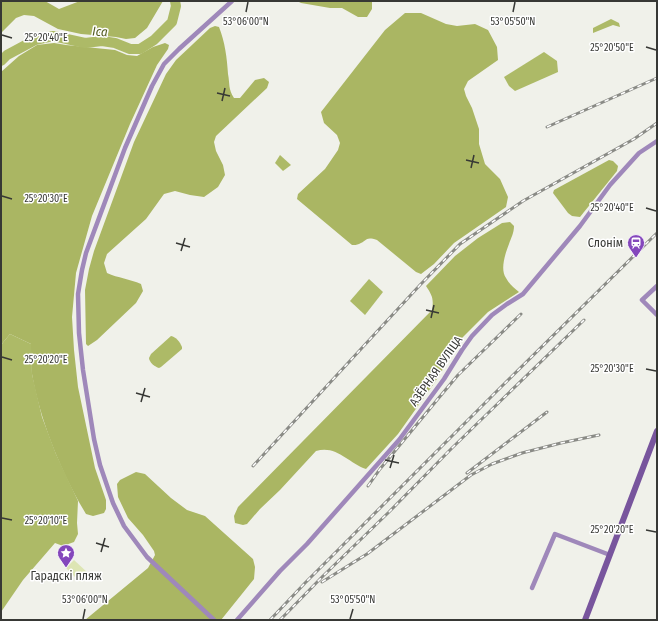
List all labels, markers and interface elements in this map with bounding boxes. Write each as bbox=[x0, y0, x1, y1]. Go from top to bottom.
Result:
text: 53°06'00"N bbox=[223, 16, 269, 28]
text: 53°05'50"N bbox=[491, 16, 535, 28]
water label: Іса bbox=[92, 24, 108, 39]
text: 25°20'40"E bbox=[24, 32, 68, 44]
text: 25°20'50"E bbox=[590, 42, 634, 54]
text: 25°20'30"E bbox=[24, 193, 68, 205]
text: 25°20'40"E bbox=[590, 202, 634, 214]
station icon: Слонім bbox=[626, 233, 646, 258]
place label: Слонім bbox=[588, 236, 623, 250]
street label: АЗЁРНАЯ ВУЛІЦА bbox=[406, 332, 466, 409]
text: 25°20'20"E bbox=[24, 354, 68, 366]
text: 25°20'30"E bbox=[590, 363, 634, 375]
text: 25°20'10"E bbox=[25, 515, 68, 527]
text: 25°20'20"E bbox=[590, 524, 634, 536]
place icon: Гарадскі пляж bbox=[56, 543, 76, 568]
place label: Гарадскі пляж bbox=[30, 569, 102, 583]
text: 53°06'00"N bbox=[62, 594, 108, 606]
text: 53°05'50"N bbox=[331, 594, 375, 606]

